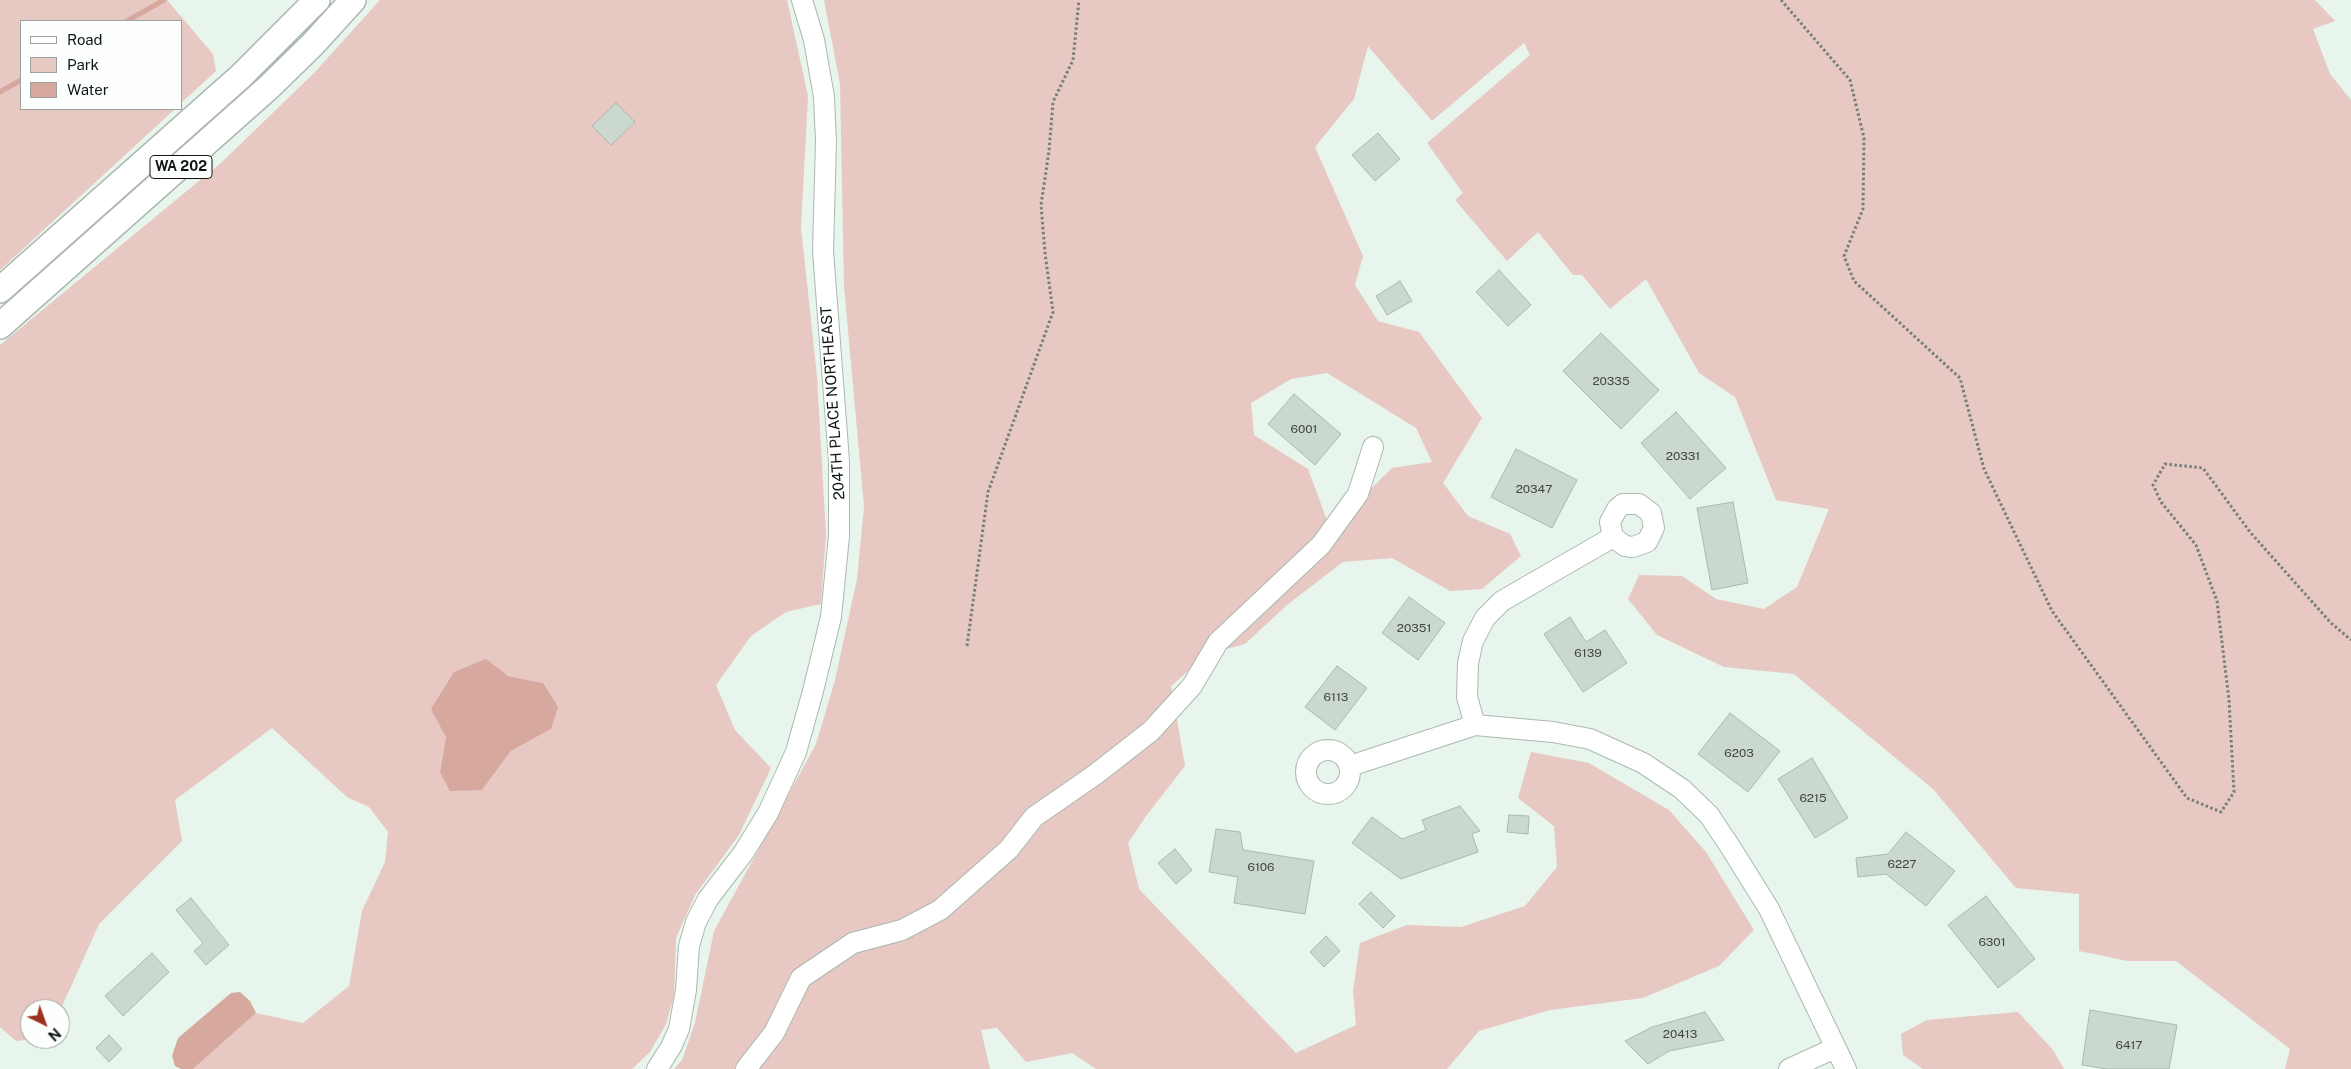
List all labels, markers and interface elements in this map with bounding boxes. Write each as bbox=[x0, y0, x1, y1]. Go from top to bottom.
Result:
legend bbox=[20, 20, 182, 110]
text: Road bbox=[67, 31, 103, 48]
text: Park bbox=[67, 56, 99, 73]
text: Water bbox=[67, 81, 109, 98]
road number: WA 202 bbox=[150, 156, 212, 178]
street label: 204TH PLACE NORTHEAST bbox=[817, 305, 849, 501]
house number: 20335 bbox=[1592, 374, 1630, 388]
house number: 6001 bbox=[1291, 422, 1317, 436]
house number: 20331 bbox=[1666, 449, 1700, 463]
house number: 20347 bbox=[1516, 482, 1552, 496]
house number: 20351 bbox=[1397, 621, 1431, 635]
house number: 6139 bbox=[1574, 646, 1602, 660]
house number: 6113 bbox=[1324, 690, 1348, 704]
house number: 6203 bbox=[1724, 746, 1754, 760]
house number: 6215 bbox=[1799, 791, 1827, 805]
house number: 6227 bbox=[1888, 857, 1916, 871]
house number: 6106 bbox=[1247, 860, 1275, 874]
house number: 6301 bbox=[1978, 935, 2006, 949]
north arrow bbox=[20, 999, 70, 1049]
text: N bbox=[45, 1025, 64, 1044]
house number: 20413 bbox=[1663, 1027, 1697, 1041]
house number: 6417 bbox=[2115, 1038, 2143, 1052]

